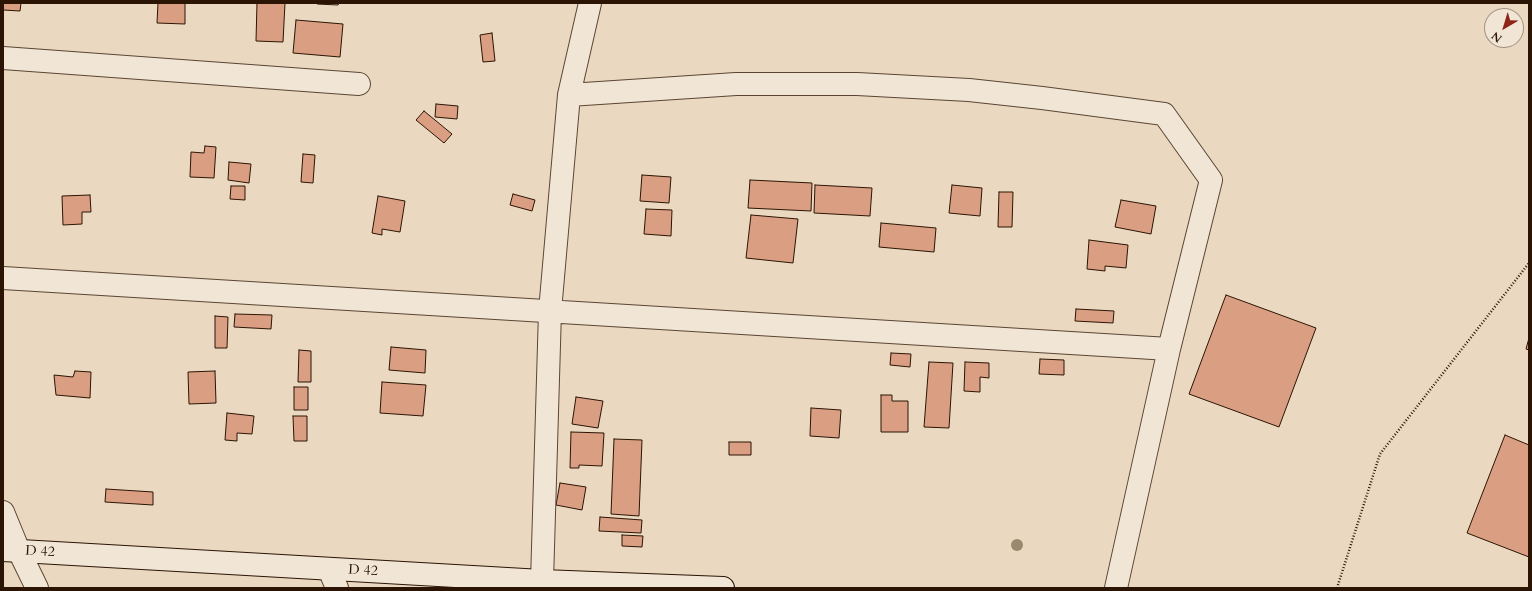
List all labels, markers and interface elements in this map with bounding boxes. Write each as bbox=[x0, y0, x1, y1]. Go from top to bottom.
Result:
north arrow bbox=[1484, 8, 1524, 48]
text: N bbox=[1489, 28, 1505, 46]
street label: D 42 bbox=[25, 543, 55, 561]
street label: D 42 bbox=[348, 562, 378, 580]

